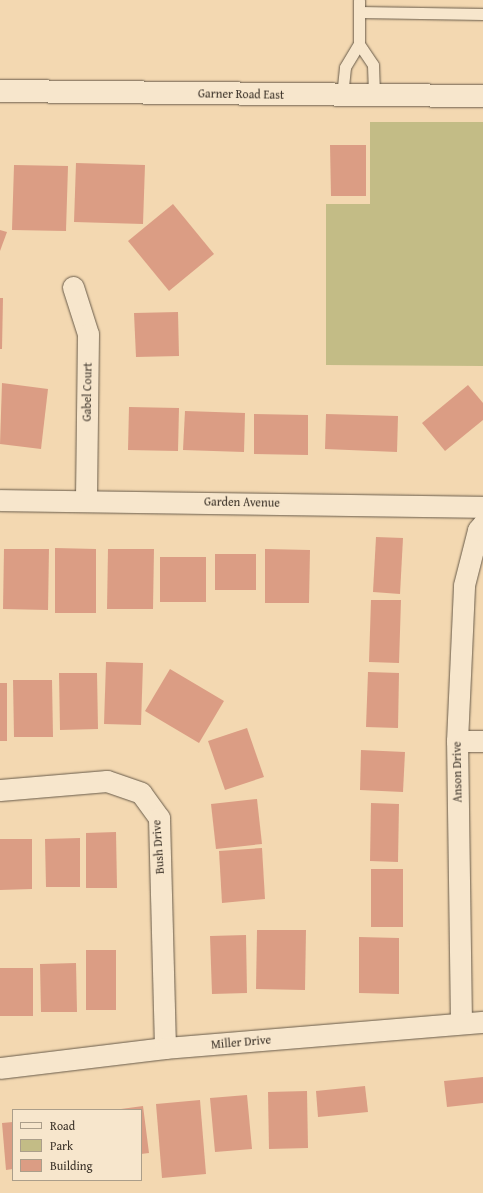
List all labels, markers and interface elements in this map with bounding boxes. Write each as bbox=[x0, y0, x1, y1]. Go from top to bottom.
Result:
street label: Garner Road East bbox=[198, 86, 284, 102]
street label: Gabel Court bbox=[79, 362, 95, 422]
street label: Garden Avenue bbox=[204, 494, 280, 510]
street label: Anson Drive bbox=[449, 741, 465, 803]
street label: Bush Drive bbox=[149, 819, 167, 875]
street label: Miller Drive bbox=[210, 1032, 272, 1052]
legend bbox=[12, 1109, 142, 1181]
text: Road bbox=[50, 1117, 75, 1134]
text: Park bbox=[50, 1137, 73, 1154]
text: Building bbox=[50, 1157, 93, 1174]

